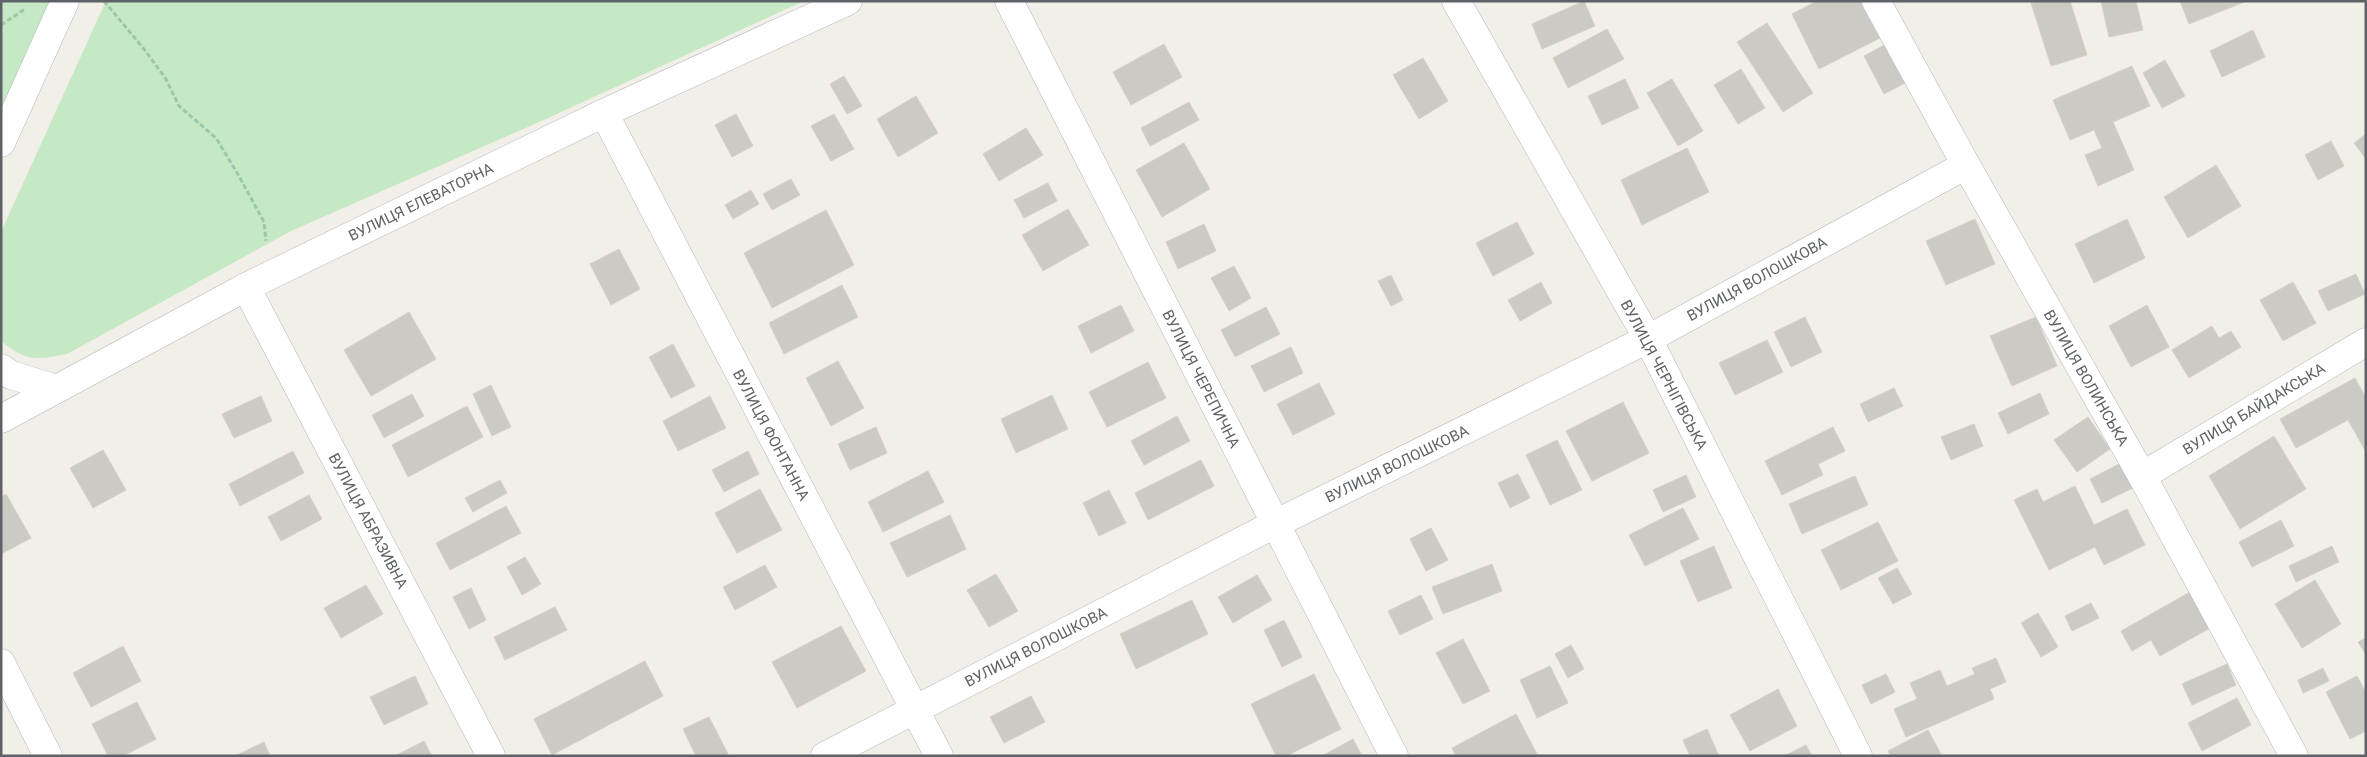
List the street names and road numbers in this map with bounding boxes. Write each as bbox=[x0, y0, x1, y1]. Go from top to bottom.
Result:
street label: ВУЛИЦЯ ЕЛЕВАТОРНА bbox=[346, 159, 497, 245]
street label: ВУЛИЦЯ ВОЛОШКОВА bbox=[1684, 233, 1830, 325]
street label: ВУЛИЦЯ ЧЕРНІГІВСЬКА bbox=[1617, 297, 1711, 453]
street label: ВУЛИЦЯ ЧЕРЕПИЧНА bbox=[1158, 307, 1244, 451]
street label: ВУЛИЦЯ ВОЛИНСЬКА bbox=[2040, 307, 2132, 449]
street label: ВУЛИЦЯ БАЙДАКСЬКА bbox=[2180, 359, 2329, 459]
street label: ВУЛИЦЯ ФОНТАННА bbox=[729, 366, 813, 504]
street label: ВУЛИЦЯ ВОЛОШКОВА bbox=[1322, 421, 1472, 507]
street label: ВУЛИЦЯ АБРАЗИВНА bbox=[325, 450, 411, 592]
street label: ВУЛИЦЯ ВОЛОШКОВА bbox=[962, 603, 1110, 691]

